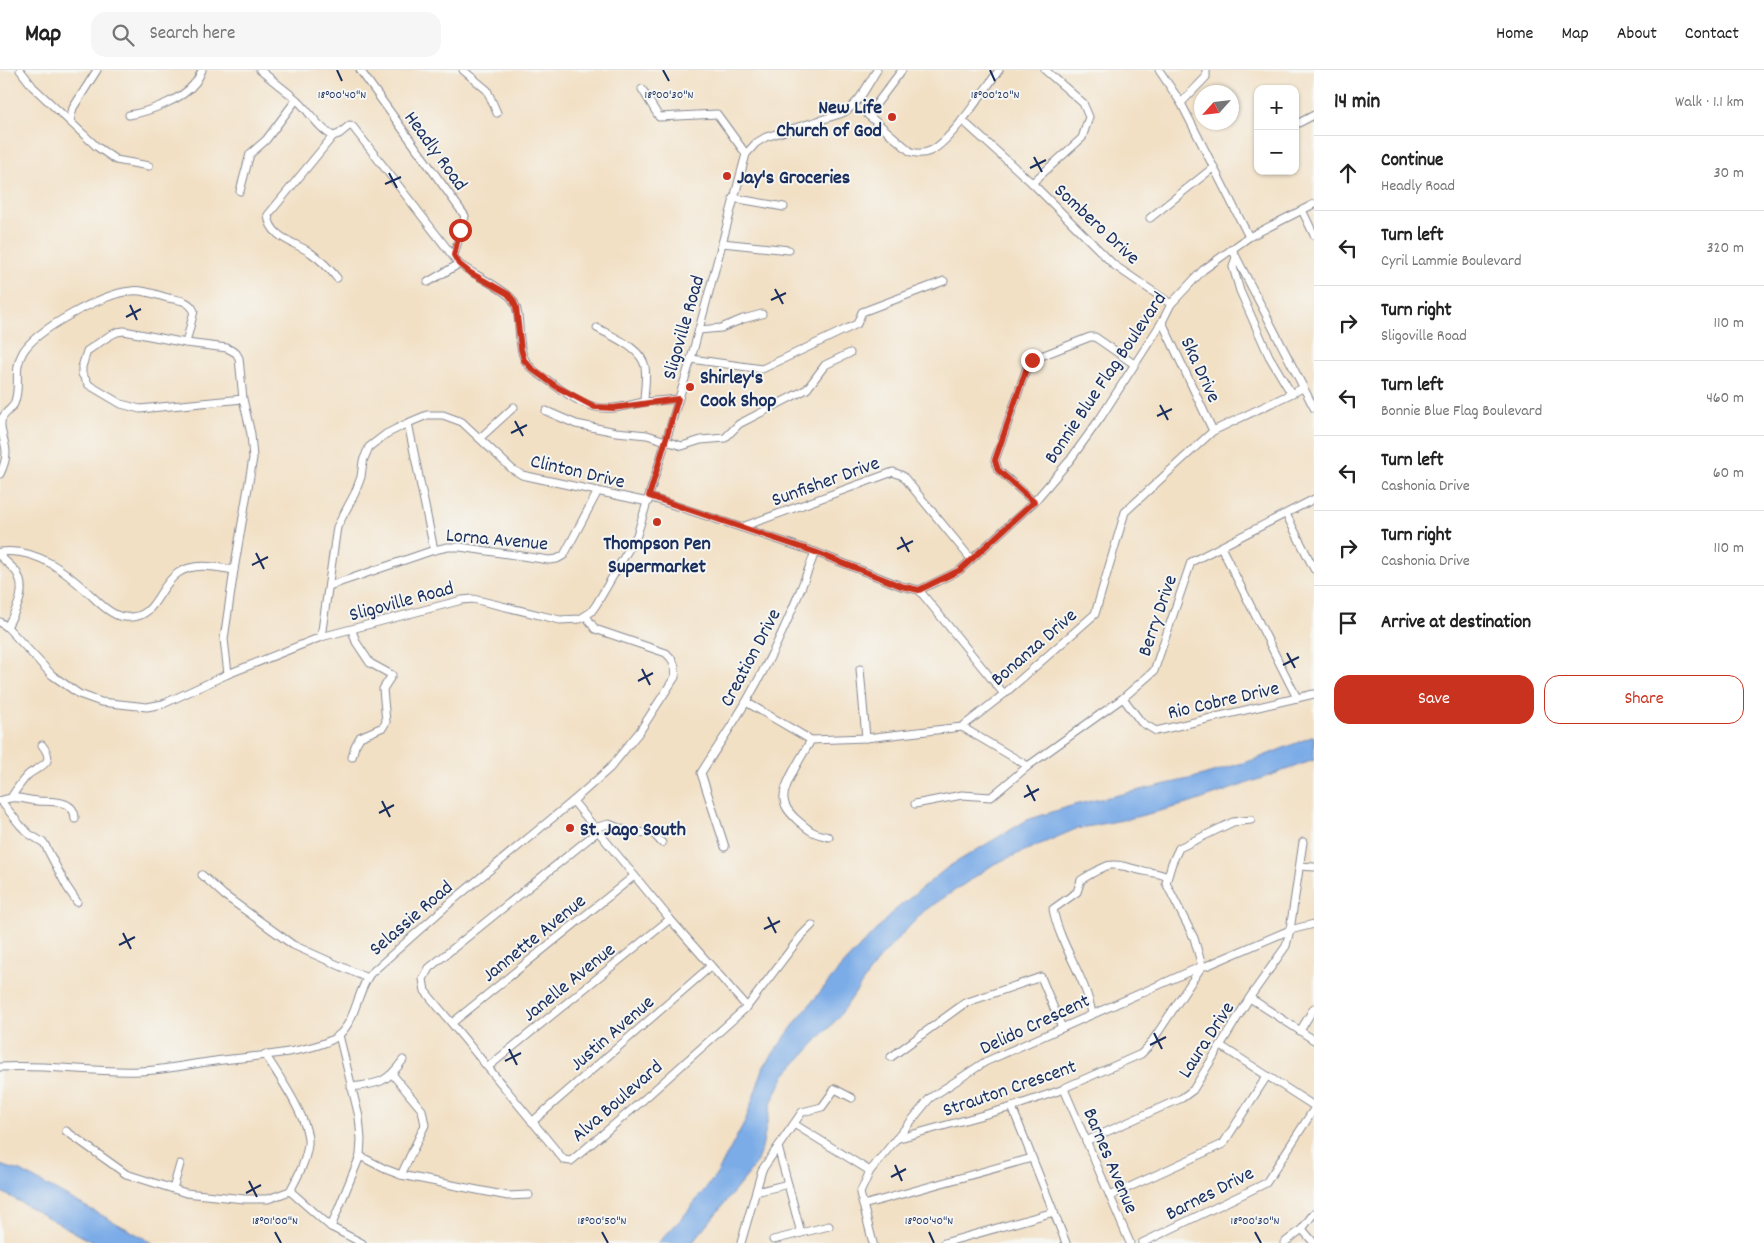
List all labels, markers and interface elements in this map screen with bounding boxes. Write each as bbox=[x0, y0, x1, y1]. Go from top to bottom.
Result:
search box bbox=[91, 12, 441, 57]
text: Map bbox=[25, 18, 61, 52]
icon: search bbox=[109, 21, 137, 49]
text: Search here bbox=[149, 21, 235, 48]
text: Home bbox=[1496, 22, 1533, 47]
text: Map bbox=[1561, 22, 1589, 47]
text: About bbox=[1617, 22, 1657, 47]
text: Contact bbox=[1685, 22, 1739, 47]
north arrow bbox=[1194, 85, 1239, 130]
map controls bbox=[1254, 85, 1299, 175]
button: + bbox=[1254, 85, 1299, 130]
text: 18°00'40"N bbox=[318, 87, 366, 104]
text: 18°00'30"N bbox=[645, 87, 693, 104]
text: 18°00'20"N bbox=[971, 87, 1019, 104]
text: 14 min bbox=[1334, 88, 1380, 118]
text: Walk · 1.1 km bbox=[1675, 91, 1744, 114]
place label: New Life Church of God bbox=[776, 95, 882, 146]
street label: Headly Road bbox=[396, 106, 473, 197]
marker: New Life Church of God bbox=[886, 111, 898, 123]
button: − bbox=[1254, 130, 1299, 175]
text: Continue bbox=[1381, 148, 1443, 175]
icon: ahead bbox=[1334, 159, 1362, 187]
text: 30 m bbox=[1714, 162, 1744, 185]
place label: Jay's Groceries bbox=[737, 165, 850, 193]
marker: Jay's Groceries bbox=[721, 170, 733, 182]
text: Headly Road bbox=[1381, 175, 1455, 198]
street label: Sombero Drive bbox=[1047, 178, 1145, 273]
route start bbox=[449, 219, 472, 242]
text: Turn left bbox=[1381, 223, 1444, 250]
icon: left bbox=[1334, 234, 1362, 262]
text: 320 m bbox=[1707, 237, 1744, 260]
text: Cyril Lammie Boulevard bbox=[1381, 250, 1521, 273]
street label: Sligoville Road bbox=[657, 272, 713, 383]
street label: Bonnie Blue Flag Boulevard bbox=[1039, 287, 1174, 470]
text: Turn right bbox=[1381, 298, 1452, 325]
icon: right bbox=[1334, 309, 1362, 337]
text: 110 m bbox=[1714, 312, 1744, 335]
text: Sligoville Road bbox=[1381, 325, 1467, 348]
street label: Ska Drive bbox=[1172, 333, 1227, 408]
route end bbox=[1021, 349, 1044, 372]
place label: Shirley's Cook Shop bbox=[700, 365, 777, 416]
text: Turn left bbox=[1381, 373, 1444, 400]
marker: Shirley's Cook Shop bbox=[684, 381, 696, 393]
icon: left bbox=[1334, 384, 1362, 412]
text: 460 m bbox=[1706, 387, 1744, 410]
text: Bonnie Blue Flag Boulevard bbox=[1381, 400, 1542, 423]
street label: Clinton Drive bbox=[527, 448, 628, 497]
text: Turn left bbox=[1381, 448, 1444, 475]
street label: Sunfisher Drive bbox=[768, 450, 884, 515]
icon: left bbox=[1334, 459, 1362, 487]
text: 60 m bbox=[1713, 462, 1744, 485]
text: Cashonia Drive bbox=[1381, 475, 1470, 498]
marker: Thompson Pen Supermarket bbox=[651, 516, 663, 528]
street label: Lorna Avenue bbox=[445, 523, 549, 559]
text: Turn right bbox=[1381, 523, 1452, 550]
place label: Thompson Pen Supermarket bbox=[603, 531, 711, 582]
icon: right bbox=[1334, 534, 1362, 562]
text: 110 m bbox=[1714, 537, 1744, 560]
text: Cashonia Drive bbox=[1381, 550, 1470, 573]
street label: Berry Drive bbox=[1132, 571, 1186, 660]
street label: Sligoville Road bbox=[346, 576, 457, 630]
street label: Bonanza Drive bbox=[986, 603, 1084, 694]
street label: Creation Drive bbox=[714, 604, 789, 713]
icon: arrive bbox=[1334, 609, 1362, 637]
text: Arrive at destination bbox=[1381, 610, 1531, 637]
street label: Rio Cobre Drive bbox=[1165, 675, 1282, 728]
button: Save bbox=[1334, 675, 1534, 724]
button: Share bbox=[1544, 675, 1744, 724]
place label: St. Jago South bbox=[580, 817, 686, 845]
marker: St. Jago South bbox=[564, 822, 576, 834]
street label: Selassie Road bbox=[364, 875, 460, 964]
street label: Jannette Avenue bbox=[477, 888, 593, 990]
street label: Janelle Avenue bbox=[517, 937, 622, 1030]
street label: Delido Crescent bbox=[976, 988, 1095, 1063]
street label: Justin Avenue bbox=[565, 989, 662, 1079]
street label: Laura Drive bbox=[1172, 997, 1243, 1084]
street label: Strauton Crescent bbox=[939, 1054, 1081, 1126]
street label: Alva Boulevard bbox=[566, 1055, 670, 1150]
street label: Barnes Avenue bbox=[1074, 1104, 1144, 1218]
street label: Barnes Drive bbox=[1161, 1160, 1260, 1229]
text: 18°01'00"N bbox=[252, 1213, 298, 1230]
text: 18°00'50"N bbox=[577, 1213, 627, 1230]
text: 18°00'40"N bbox=[905, 1213, 953, 1230]
text: 18°00'30"N bbox=[1231, 1213, 1279, 1230]

